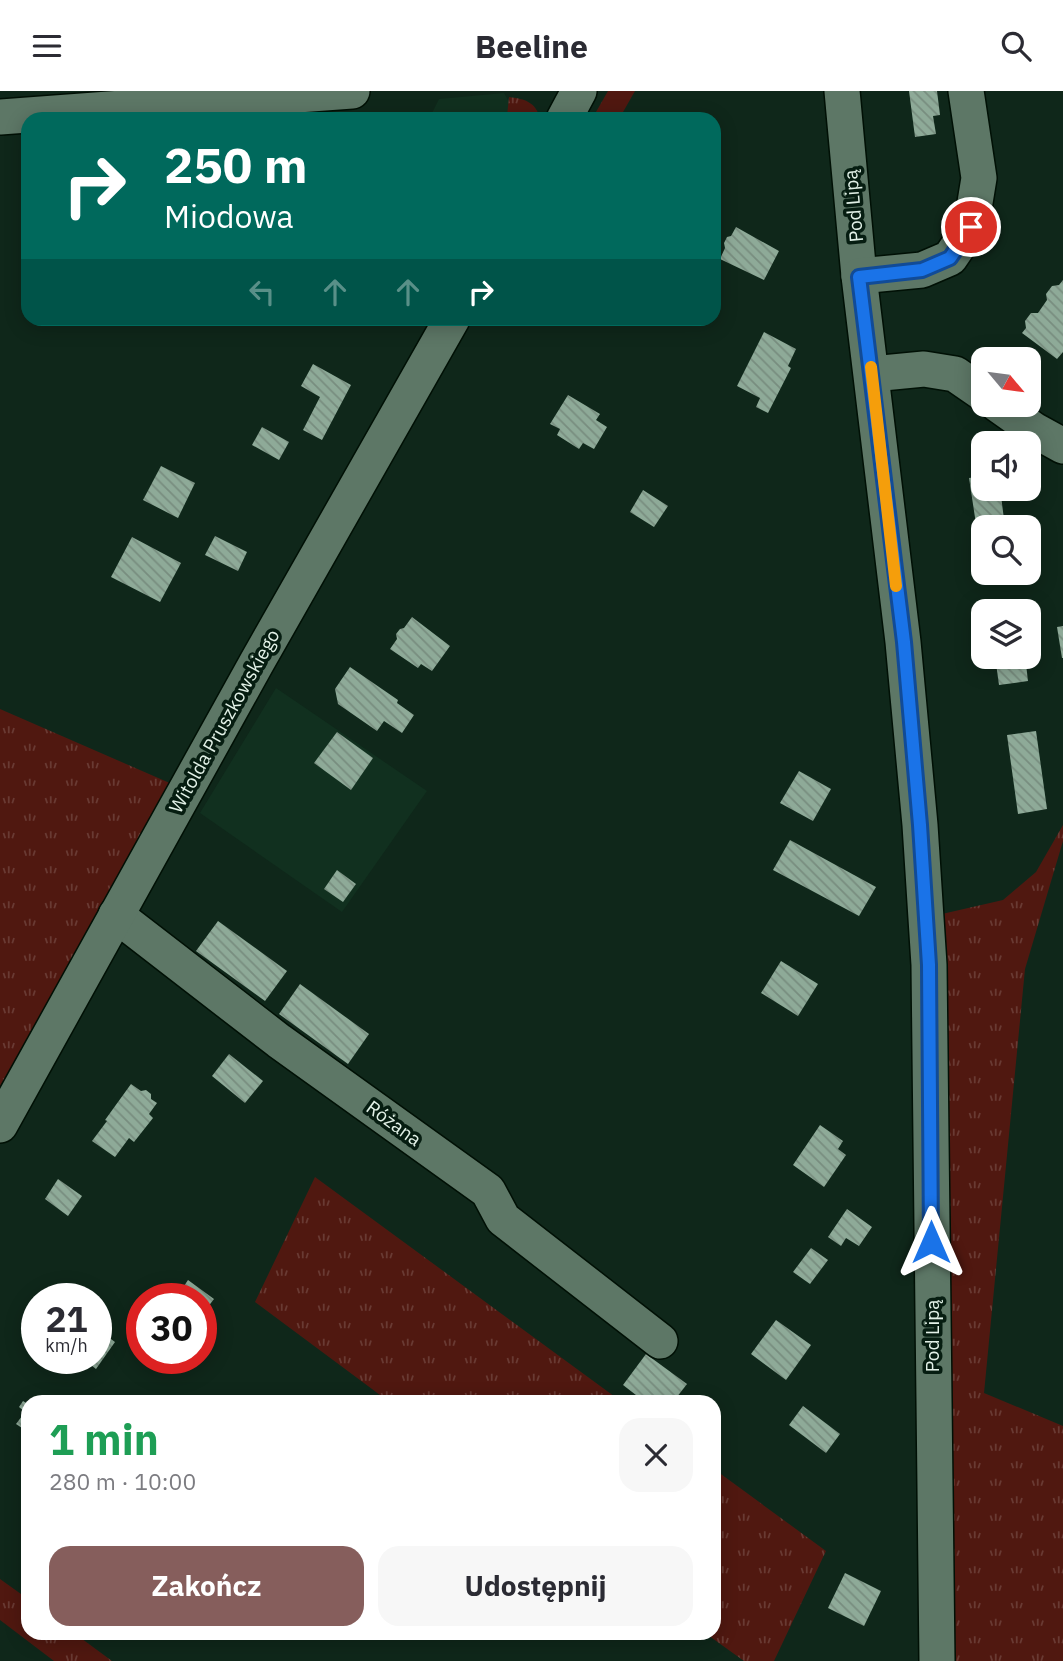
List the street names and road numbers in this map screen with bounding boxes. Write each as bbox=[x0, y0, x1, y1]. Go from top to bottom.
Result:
street label: Pod Lipą bbox=[838, 169, 868, 243]
street label: Witolda Pruszkowskiego bbox=[163, 625, 285, 817]
street label: Różana bbox=[362, 1095, 426, 1151]
street label: Pod Lipą bbox=[920, 1300, 944, 1372]

